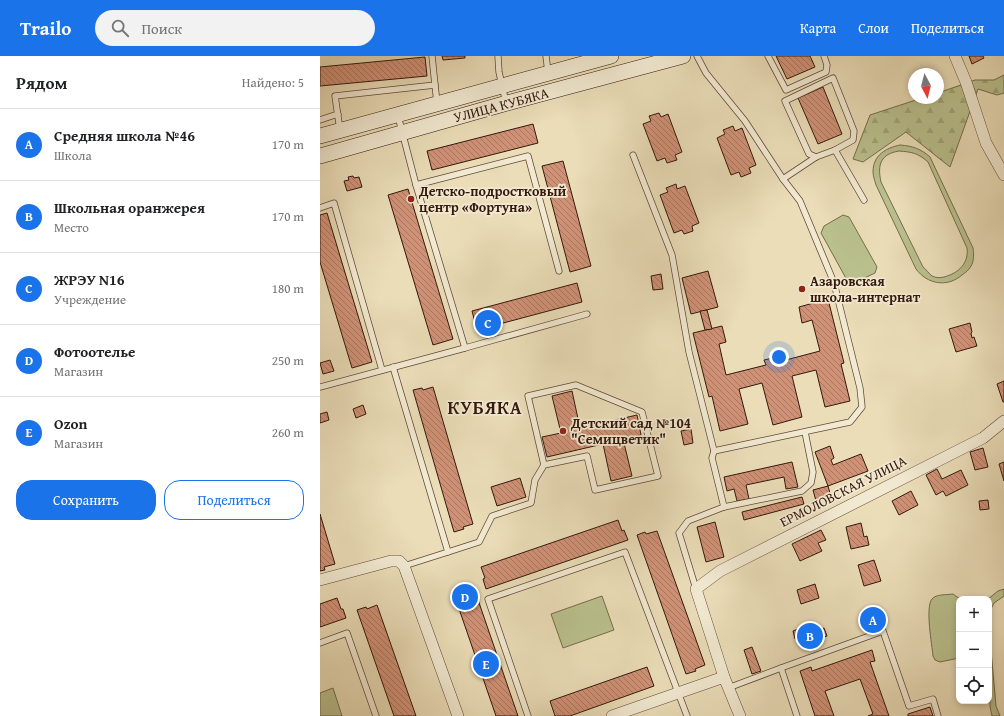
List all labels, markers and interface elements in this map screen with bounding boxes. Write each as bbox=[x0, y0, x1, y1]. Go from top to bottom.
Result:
search box bbox=[95, 10, 375, 46]
text: Trailo bbox=[20, 14, 71, 42]
icon: search bbox=[109, 17, 131, 39]
text: Поиск bbox=[141, 18, 182, 39]
text: Карта bbox=[800, 18, 836, 38]
text: Слои bbox=[858, 18, 889, 38]
text: Поделиться bbox=[911, 18, 984, 38]
north arrow bbox=[908, 68, 944, 104]
text: Рядом bbox=[16, 70, 67, 95]
text: Найдено: 5 bbox=[242, 73, 304, 92]
street label: УЛИЦА КУБЯКА bbox=[451, 83, 551, 127]
text: Средняя школа №46 bbox=[54, 125, 195, 146]
text: A bbox=[25, 135, 33, 154]
text: 170 m bbox=[272, 135, 304, 154]
text: Школа bbox=[54, 146, 92, 165]
place label: Детско-подростковый центр «Фортуна» bbox=[418, 181, 567, 217]
marker: Детско-подростковый центр «Фортуна» bbox=[406, 194, 416, 204]
text: Школьная оранжерея bbox=[54, 197, 205, 218]
text: B bbox=[25, 207, 33, 226]
text: 170 m bbox=[272, 207, 304, 226]
text: Место bbox=[54, 218, 89, 237]
text: ЖРЭУ N16 bbox=[54, 269, 125, 290]
place label: Азаровская школа-интернат bbox=[810, 271, 921, 307]
text: C bbox=[25, 279, 33, 298]
text: 180 m bbox=[272, 279, 304, 298]
marker: Азаровская школа-интернат bbox=[797, 284, 807, 294]
text: Учреждение bbox=[54, 290, 126, 309]
pin: C bbox=[475, 308, 501, 338]
text: Фотоотелье bbox=[54, 341, 135, 362]
your location bbox=[769, 347, 789, 367]
text: D bbox=[25, 351, 33, 370]
text: 250 m bbox=[272, 351, 304, 370]
text: Магазин bbox=[54, 362, 103, 381]
district label: КУБЯКА bbox=[447, 394, 523, 421]
text: Ozon bbox=[54, 413, 87, 434]
place label: Детский сад №104 "Семицветик" bbox=[570, 413, 691, 449]
text: E bbox=[26, 423, 32, 442]
text: 260 m bbox=[272, 423, 304, 442]
marker: Детский сад №104 "Семицветик" bbox=[558, 426, 568, 436]
text: Магазин bbox=[54, 434, 103, 453]
street label: ЕРМОЛОВСКАЯ УЛИЦА bbox=[776, 450, 910, 532]
button: Сохранить bbox=[16, 480, 156, 520]
button: Поделиться bbox=[164, 480, 304, 520]
pin: D bbox=[452, 582, 478, 612]
map controls bbox=[956, 596, 992, 704]
button: + bbox=[956, 596, 992, 632]
pin: A bbox=[860, 605, 886, 635]
pin: B bbox=[797, 621, 823, 651]
button: − bbox=[956, 632, 992, 668]
pin: E bbox=[473, 649, 499, 679]
button: locate bbox=[956, 668, 992, 704]

